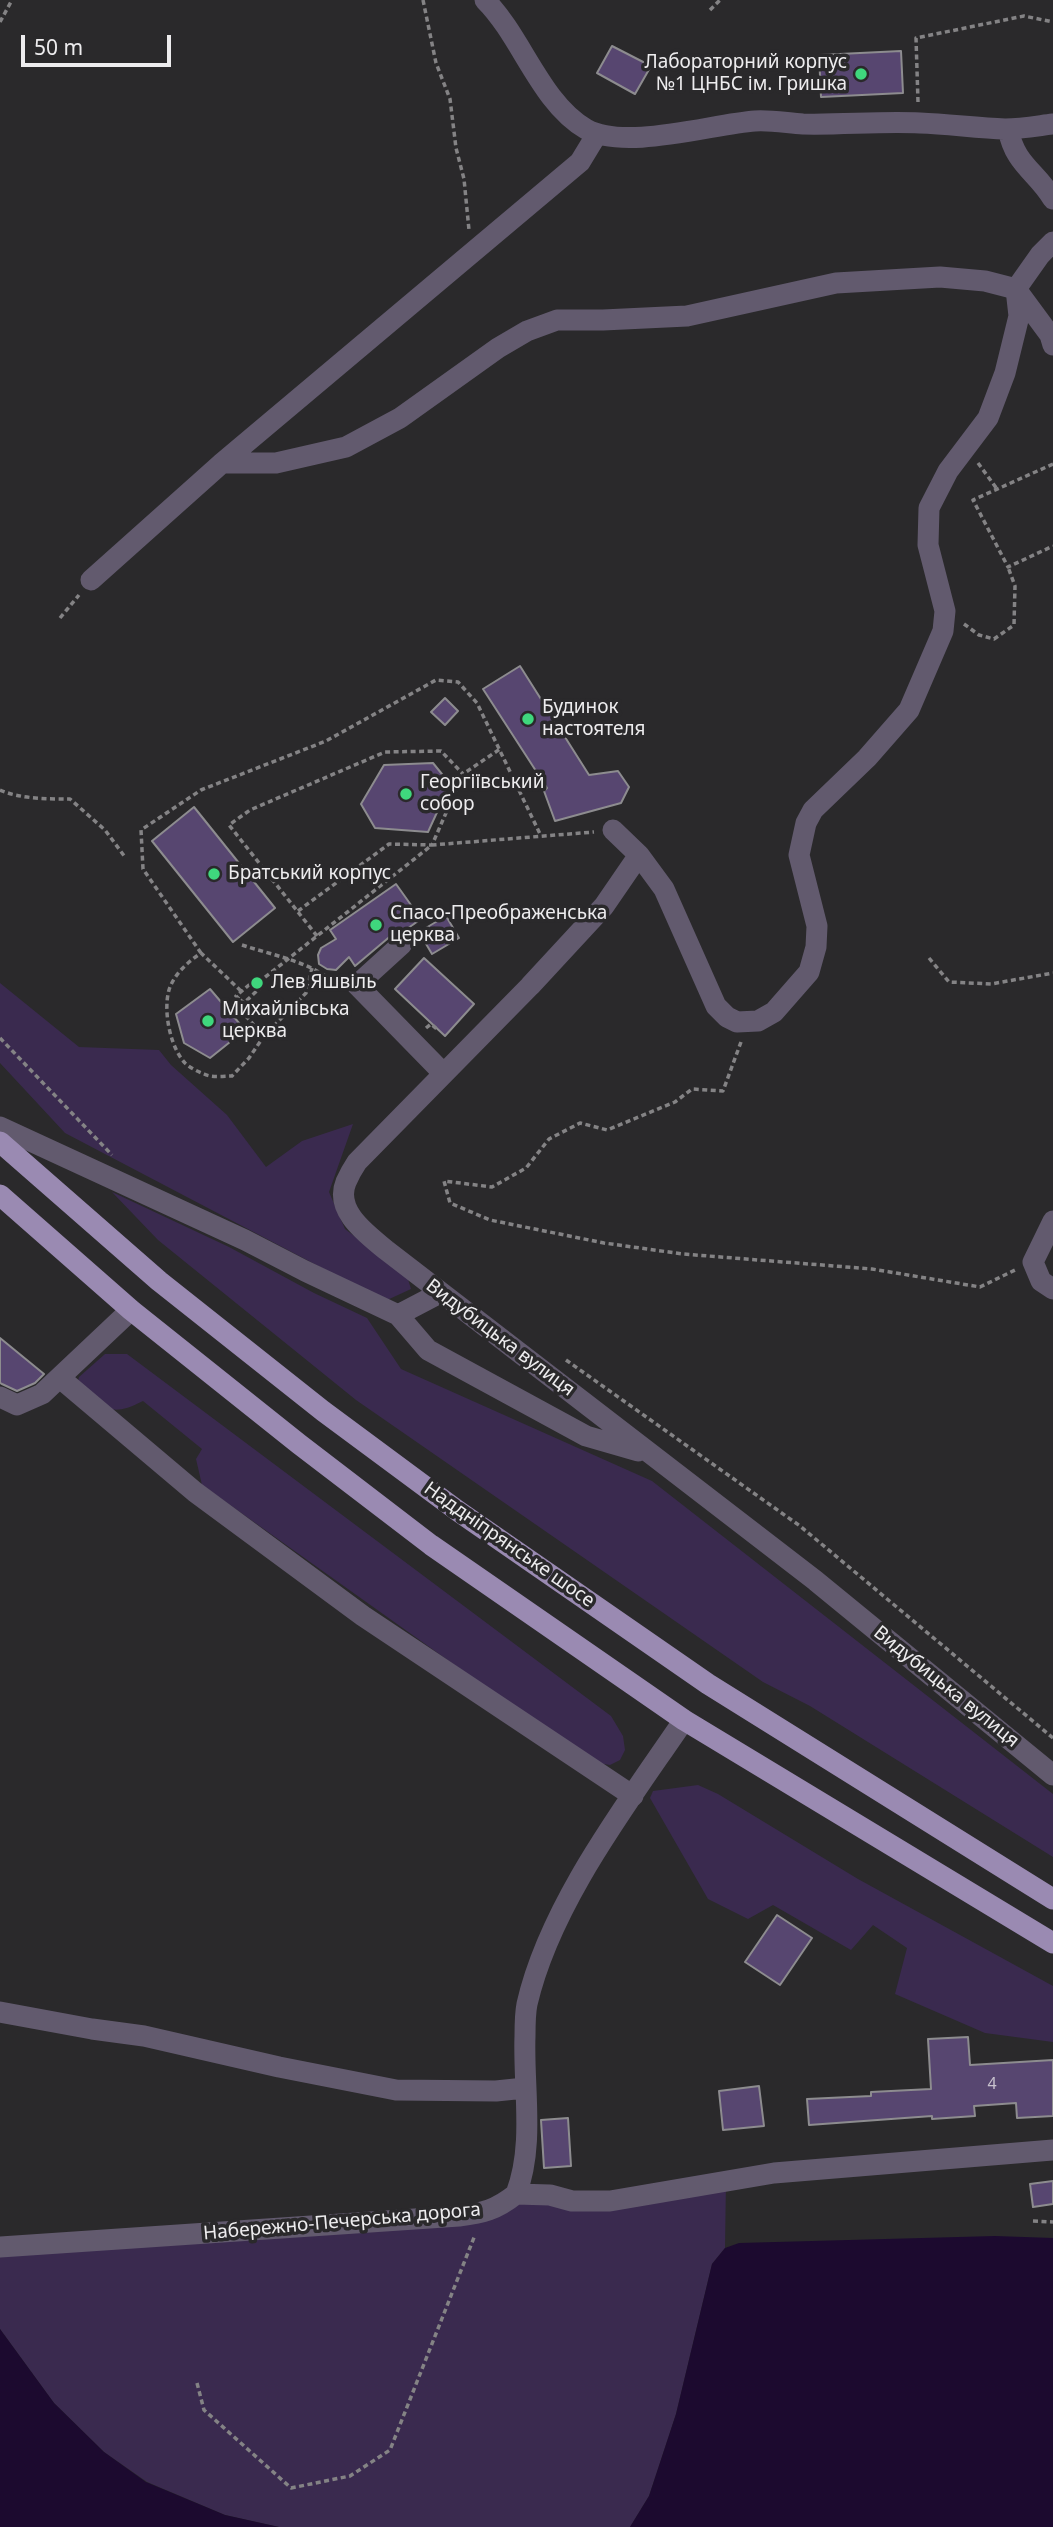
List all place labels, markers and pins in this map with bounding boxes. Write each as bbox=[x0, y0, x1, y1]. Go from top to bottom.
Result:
place label: Лабораторний корпус №1 ЦНБС ім. Гришка bbox=[644, 52, 847, 96]
marker: Лабораторний корпус №1 ЦНБС ім. Гришка bbox=[853, 66, 869, 82]
place label: Будинок настоятеля bbox=[542, 697, 646, 741]
marker: Будинок настоятеля bbox=[520, 711, 536, 727]
place label: Георгіївський собор bbox=[420, 772, 544, 816]
marker: Георгіївський собор bbox=[398, 786, 414, 802]
place label: Братський корпус bbox=[228, 863, 391, 885]
marker: Братський корпус bbox=[206, 866, 222, 882]
place label: Спасо-Преображенська церква bbox=[390, 903, 607, 947]
marker: Спасо-Преображенська церква bbox=[368, 917, 384, 933]
place label: Лев Яшвіль bbox=[271, 972, 377, 994]
marker: Лев Яшвіль bbox=[249, 975, 265, 991]
place label: Михайлівська церква bbox=[222, 999, 349, 1043]
marker: Михайлівська церква bbox=[200, 1013, 216, 1029]

